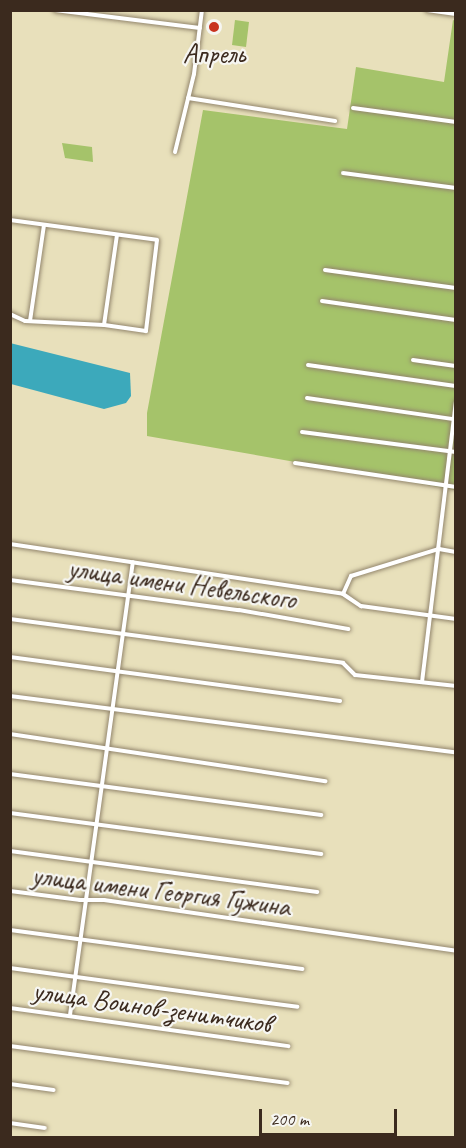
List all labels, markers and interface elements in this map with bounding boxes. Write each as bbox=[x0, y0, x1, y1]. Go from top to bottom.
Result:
marker: Апрель bbox=[207, 20, 221, 34]
place label: Апрель bbox=[183, 37, 245, 71]
street label: улица имени Невельского bbox=[66, 551, 298, 617]
street label: улица имени Георгия Гужина bbox=[29, 858, 293, 924]
street label: улица Воинов-зенитчиков bbox=[31, 974, 273, 1040]
scale bar bbox=[262, 1097, 400, 1135]
text: 200 m bbox=[270, 1108, 309, 1130]

